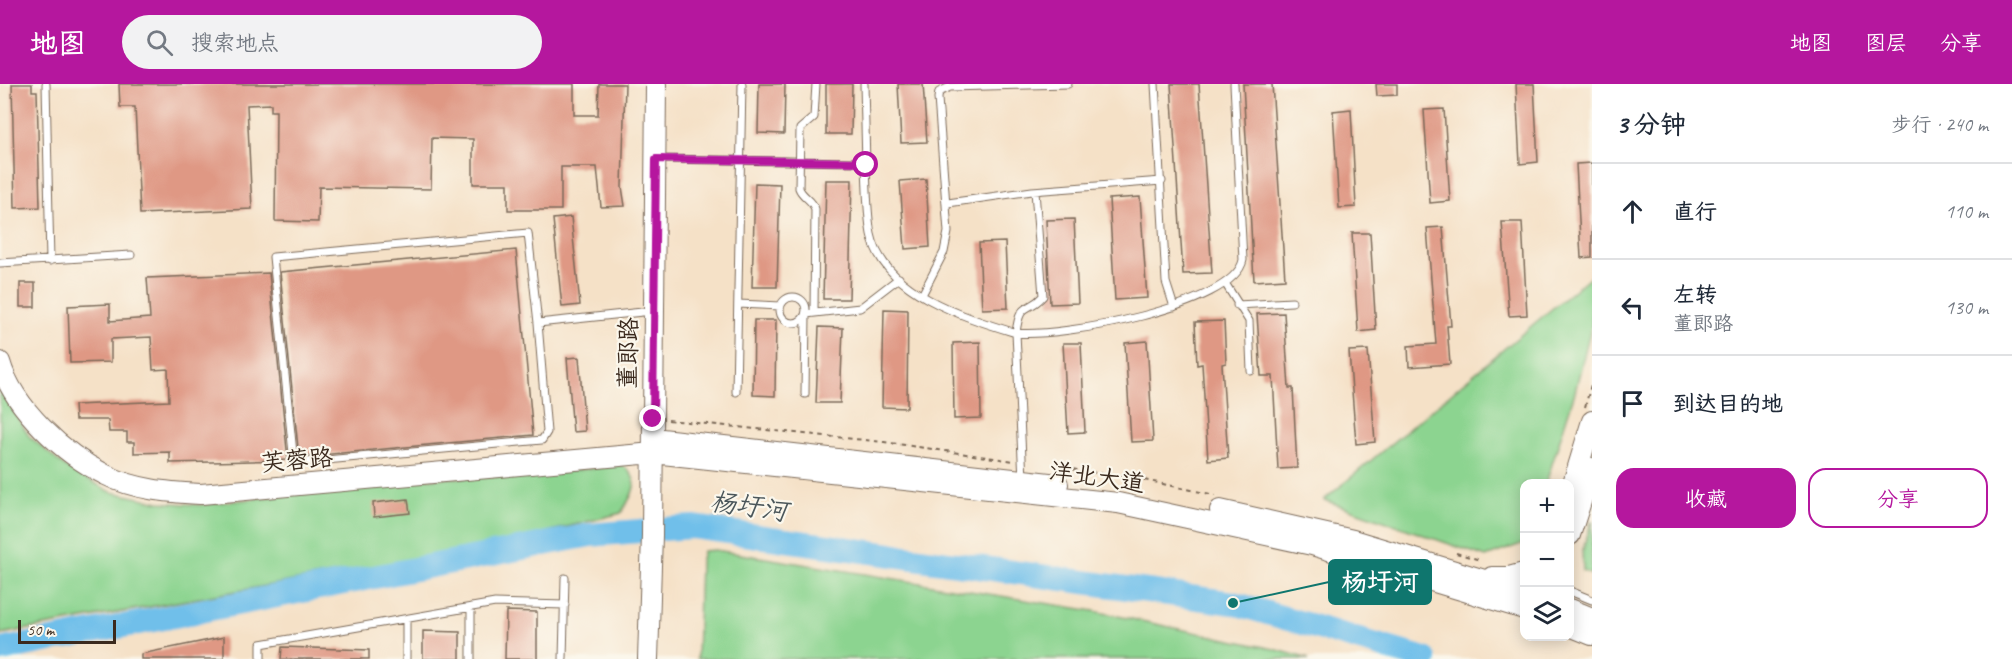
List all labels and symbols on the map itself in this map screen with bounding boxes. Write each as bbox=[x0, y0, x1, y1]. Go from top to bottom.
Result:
route start bbox=[852, 151, 878, 177]
street label: 董郎路 bbox=[612, 317, 644, 389]
route end bbox=[639, 405, 665, 431]
street label: 芙蓉路 bbox=[260, 442, 334, 478]
street label: 洋北大道 bbox=[1047, 455, 1147, 499]
water label: 杨圩河 bbox=[708, 485, 794, 529]
callout: 杨圩河 bbox=[1329, 560, 1431, 604]
text: 杨圩河 bbox=[1341, 566, 1419, 599]
scale bar bbox=[18, 617, 116, 644]

